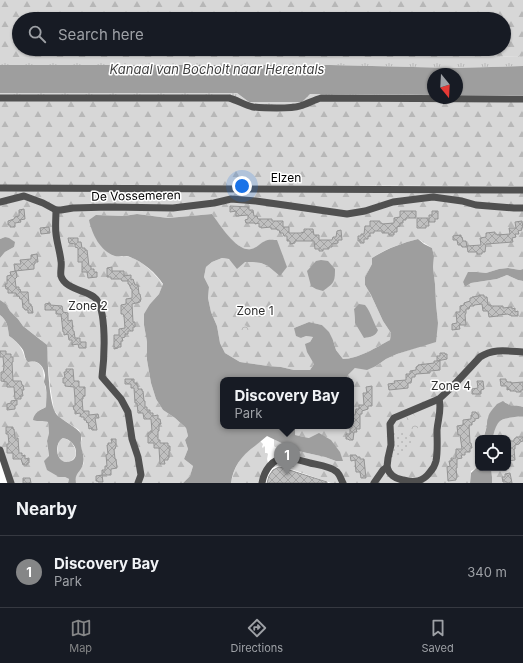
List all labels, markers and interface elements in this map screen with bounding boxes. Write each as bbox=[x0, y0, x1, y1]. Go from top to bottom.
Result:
search box bbox=[12, 12, 511, 56]
icon: search bbox=[26, 23, 48, 45]
text: Search here bbox=[58, 25, 144, 44]
water label: Kanaal van Bocholt naar Herentals bbox=[110, 61, 325, 77]
north arrow bbox=[427, 68, 463, 104]
street label: Elzen bbox=[271, 170, 301, 185]
your location bbox=[232, 176, 252, 196]
street label: De Vossemeren bbox=[91, 187, 181, 204]
park label: Zone 2 bbox=[68, 298, 108, 313]
park label: Zone 1 bbox=[236, 303, 274, 318]
popup bbox=[220, 377, 354, 429]
park label: Zone 4 bbox=[431, 378, 471, 393]
text: Discovery Bay bbox=[234, 386, 340, 405]
text: Park bbox=[234, 405, 262, 421]
map controls bbox=[475, 435, 511, 471]
button: locate bbox=[475, 435, 511, 471]
pin: 1 bbox=[274, 442, 300, 475]
text: Nearby bbox=[16, 499, 77, 519]
text: Discovery Bay bbox=[54, 554, 159, 573]
text: 1 bbox=[26, 564, 32, 580]
text: 340 m bbox=[467, 564, 507, 580]
text: Park bbox=[54, 573, 82, 589]
tab: Map bbox=[69, 617, 92, 655]
tab: Directions bbox=[231, 617, 283, 655]
tab: Saved bbox=[422, 617, 454, 655]

